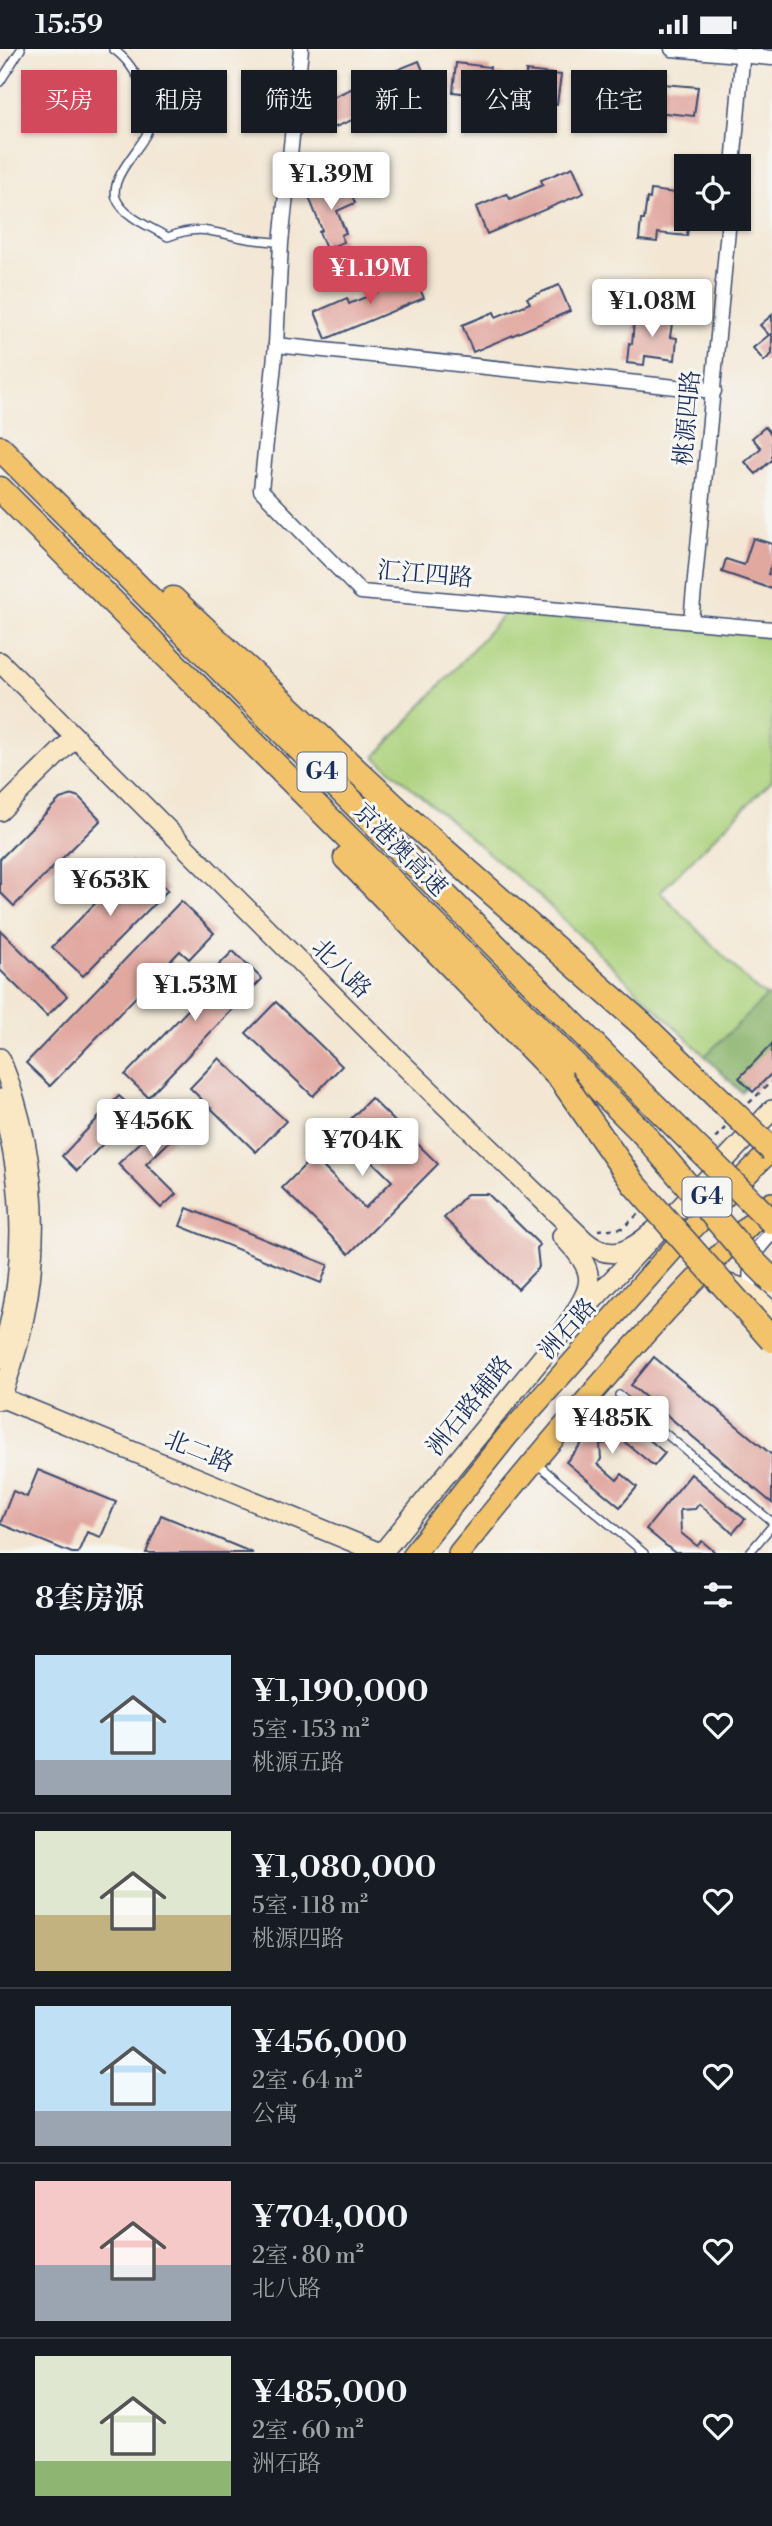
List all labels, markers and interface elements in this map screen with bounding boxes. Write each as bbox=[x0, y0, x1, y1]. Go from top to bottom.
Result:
text: 15:59 bbox=[35, 9, 103, 41]
chip: 买房 bbox=[21, 70, 117, 133]
chip: 租房 bbox=[131, 70, 227, 133]
chip: 筛选 bbox=[241, 70, 337, 133]
chip: 新上 bbox=[351, 70, 447, 133]
chip: 公寓 bbox=[461, 70, 557, 133]
chip: 住宅 bbox=[571, 70, 667, 133]
pin: ¥1.39M bbox=[274, 153, 388, 212]
map controls bbox=[674, 154, 751, 231]
button: locate bbox=[674, 154, 751, 231]
text: ¥1.39M bbox=[289, 161, 373, 189]
pin: ¥1.19M bbox=[313, 247, 427, 306]
text: ¥1.19M bbox=[329, 255, 411, 283]
pin: ¥1.08M bbox=[595, 279, 709, 339]
text: ¥1.08M bbox=[608, 288, 696, 316]
street label: 桃源四路 bbox=[669, 369, 707, 467]
street label: 汇江四路 bbox=[376, 556, 474, 594]
road number: G4 bbox=[298, 753, 346, 792]
street label: 京港澳高速 bbox=[347, 797, 453, 903]
pin: ¥653K bbox=[61, 859, 159, 918]
text: ¥653K bbox=[71, 867, 149, 895]
street label: 北八路 bbox=[305, 933, 377, 1005]
pin: ¥1.53M bbox=[138, 963, 252, 1023]
text: ¥1.53M bbox=[153, 972, 237, 1000]
pin: ¥456K bbox=[104, 1099, 202, 1159]
text: ¥456K bbox=[113, 1108, 193, 1136]
pin: ¥704K bbox=[313, 1119, 411, 1178]
text: ¥704K bbox=[321, 1127, 403, 1155]
road number: G4 bbox=[682, 1177, 732, 1217]
street label: 洲石路 bbox=[533, 1292, 603, 1366]
street label: 洲石路辅路 bbox=[421, 1350, 519, 1462]
pin: ¥485K bbox=[563, 1397, 661, 1456]
text: ¥485K bbox=[572, 1405, 652, 1433]
street label: 北二路 bbox=[160, 1425, 238, 1479]
icon: filters bbox=[699, 1576, 737, 1614]
text: 8套房源 bbox=[35, 1580, 144, 1618]
text: ¥1,190,000 bbox=[252, 1673, 429, 1711]
icon: home bbox=[91, 1683, 175, 1767]
icon: heart bbox=[699, 1706, 737, 1744]
text: 5室 · 153 m² bbox=[252, 1716, 369, 1744]
text: 桃源五路 bbox=[252, 1749, 344, 1777]
text: ¥1,080,000 bbox=[252, 1849, 436, 1887]
icon: home bbox=[91, 1859, 175, 1943]
icon: heart bbox=[699, 1882, 737, 1920]
text: 5室 · 118 m² bbox=[252, 1892, 368, 1920]
text: 桃源四路 bbox=[252, 1925, 344, 1953]
text: ¥456,000 bbox=[252, 2024, 407, 2062]
icon: home bbox=[91, 2034, 175, 2118]
icon: heart bbox=[699, 2057, 737, 2095]
text: 2室 · 64 m² bbox=[252, 2067, 362, 2095]
text: 公寓 bbox=[252, 2100, 298, 2128]
text: ¥704,000 bbox=[252, 2199, 408, 2237]
icon: home bbox=[91, 2209, 175, 2293]
icon: heart bbox=[699, 2232, 737, 2270]
text: 2室 · 80 m² bbox=[252, 2242, 364, 2270]
text: 北八路 bbox=[252, 2275, 321, 2303]
text: ¥485,000 bbox=[252, 2374, 407, 2412]
icon: home bbox=[91, 2384, 175, 2468]
icon: heart bbox=[699, 2407, 737, 2445]
text: 2室 · 60 m² bbox=[252, 2417, 364, 2445]
text: 洲石路 bbox=[252, 2450, 321, 2478]

